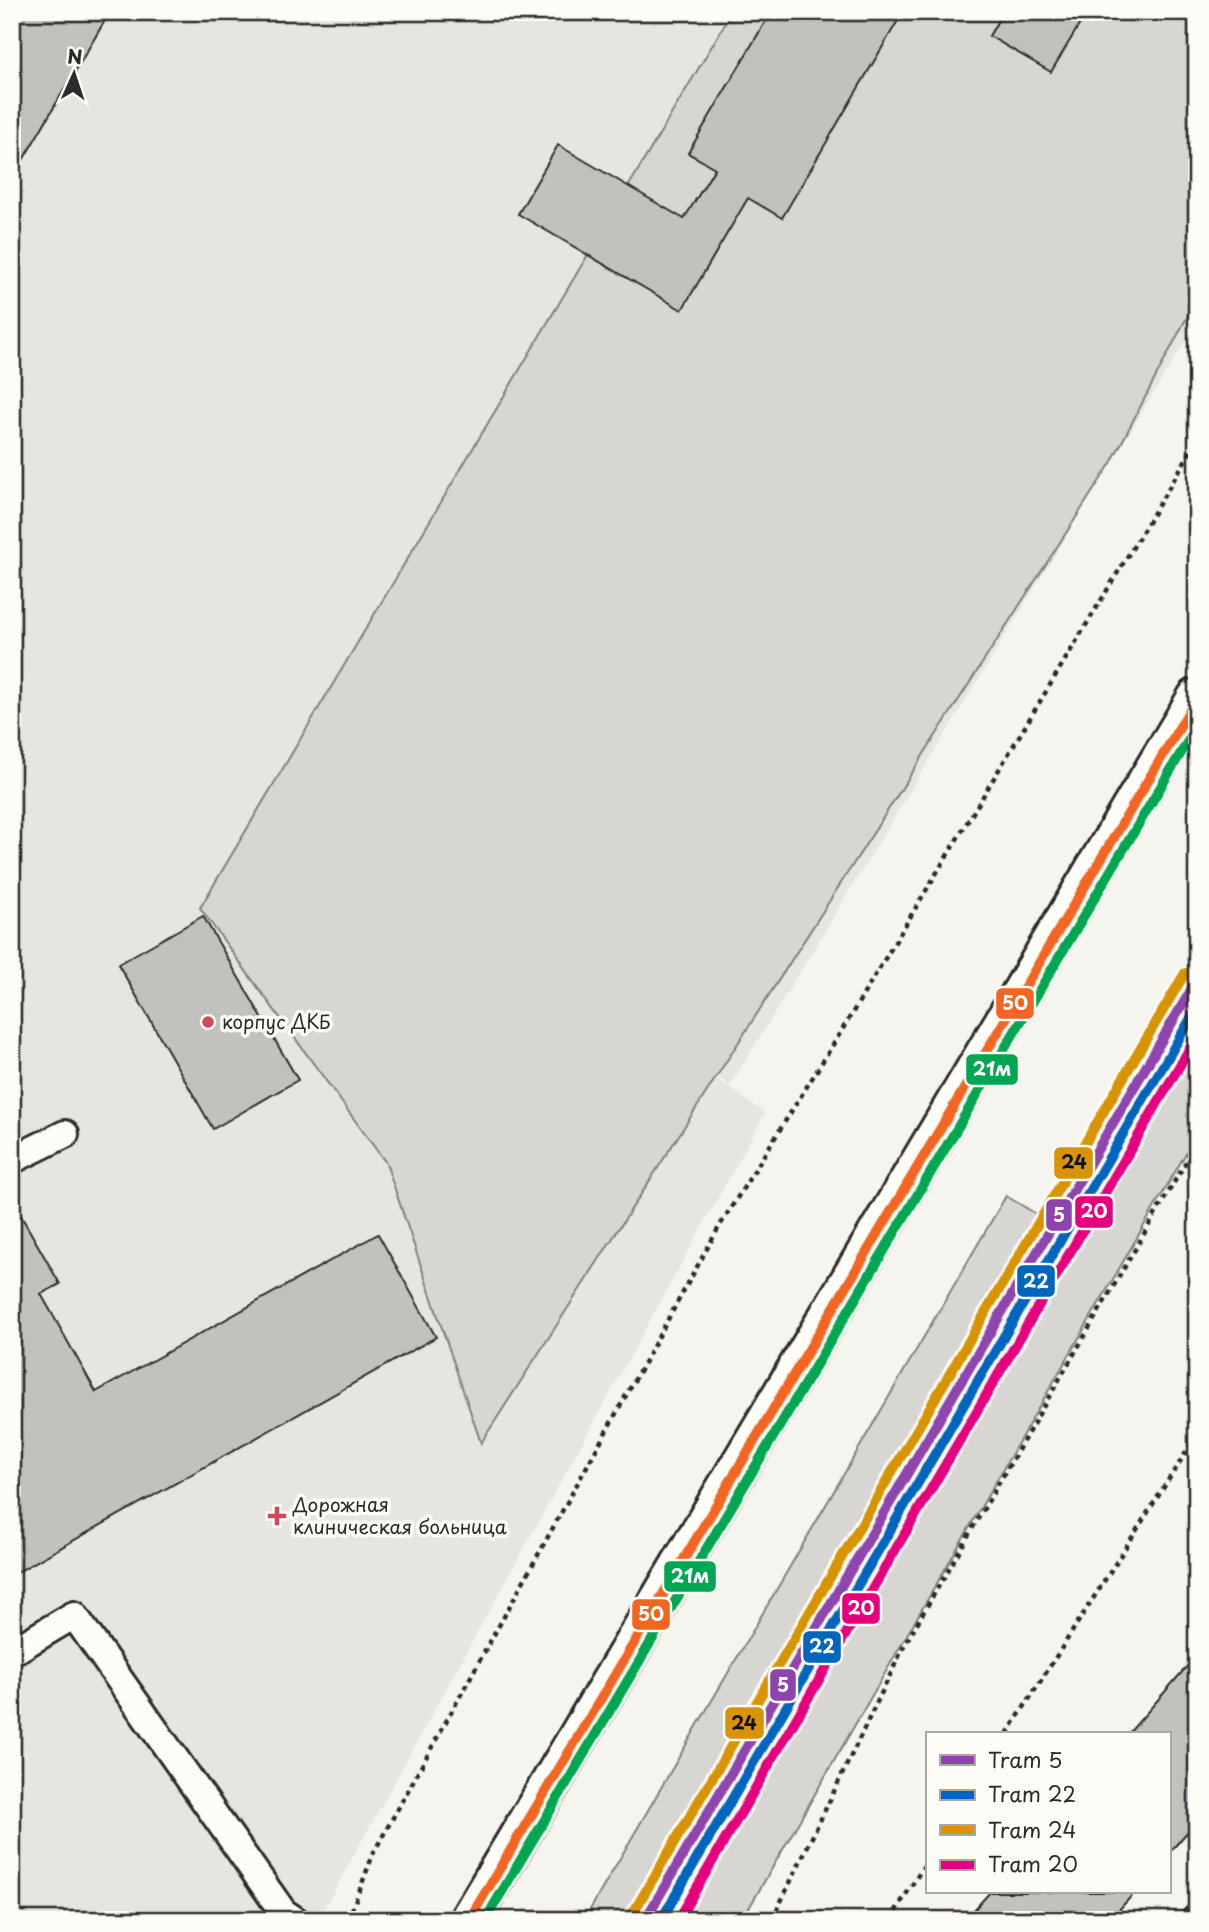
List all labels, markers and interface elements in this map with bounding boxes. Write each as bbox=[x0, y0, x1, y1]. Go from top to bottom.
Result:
north arrow bbox=[38, 38, 108, 108]
text: N bbox=[67, 42, 83, 70]
line badge: 50 bbox=[995, 987, 1035, 1020]
text: 50 bbox=[1002, 988, 1028, 1016]
place label: корпус ДКБ bbox=[222, 1007, 330, 1035]
marker: корпус ДКБ bbox=[200, 1014, 216, 1030]
line badge: 21м bbox=[965, 1053, 1019, 1086]
text: 21м bbox=[973, 1054, 1011, 1082]
line badge: 24 bbox=[1053, 1146, 1094, 1180]
text: 24 bbox=[1061, 1147, 1087, 1175]
line badge: 20 bbox=[1074, 1195, 1114, 1229]
text: 20 bbox=[1080, 1196, 1108, 1224]
line badge: 5 bbox=[1045, 1198, 1073, 1232]
text: 5 bbox=[1053, 1200, 1065, 1228]
line badge: 22 bbox=[1016, 1264, 1056, 1298]
text: 22 bbox=[1023, 1266, 1049, 1294]
place label: Дорожная клиническая больница bbox=[292, 1490, 507, 1540]
marker: Дорожная клиническая больница bbox=[267, 1506, 287, 1526]
line badge: 21м bbox=[663, 1560, 717, 1593]
text: 21м bbox=[671, 1561, 709, 1589]
line badge: 20 bbox=[841, 1592, 881, 1625]
text: 20 bbox=[847, 1593, 875, 1621]
line badge: 50 bbox=[631, 1598, 671, 1631]
text: 50 bbox=[638, 1599, 664, 1627]
line badge: 22 bbox=[802, 1630, 842, 1664]
text: 22 bbox=[809, 1631, 835, 1659]
line badge: 5 bbox=[769, 1668, 797, 1702]
text: 5 bbox=[777, 1670, 789, 1698]
line badge: 24 bbox=[724, 1706, 765, 1740]
text: 24 bbox=[731, 1708, 757, 1736]
legend bbox=[926, 1732, 1170, 1894]
text: Tram 5 bbox=[988, 1743, 1062, 1775]
text: Tram 22 bbox=[988, 1777, 1076, 1809]
text: Tram 24 bbox=[988, 1813, 1076, 1845]
text: Tram 20 bbox=[988, 1847, 1078, 1879]

